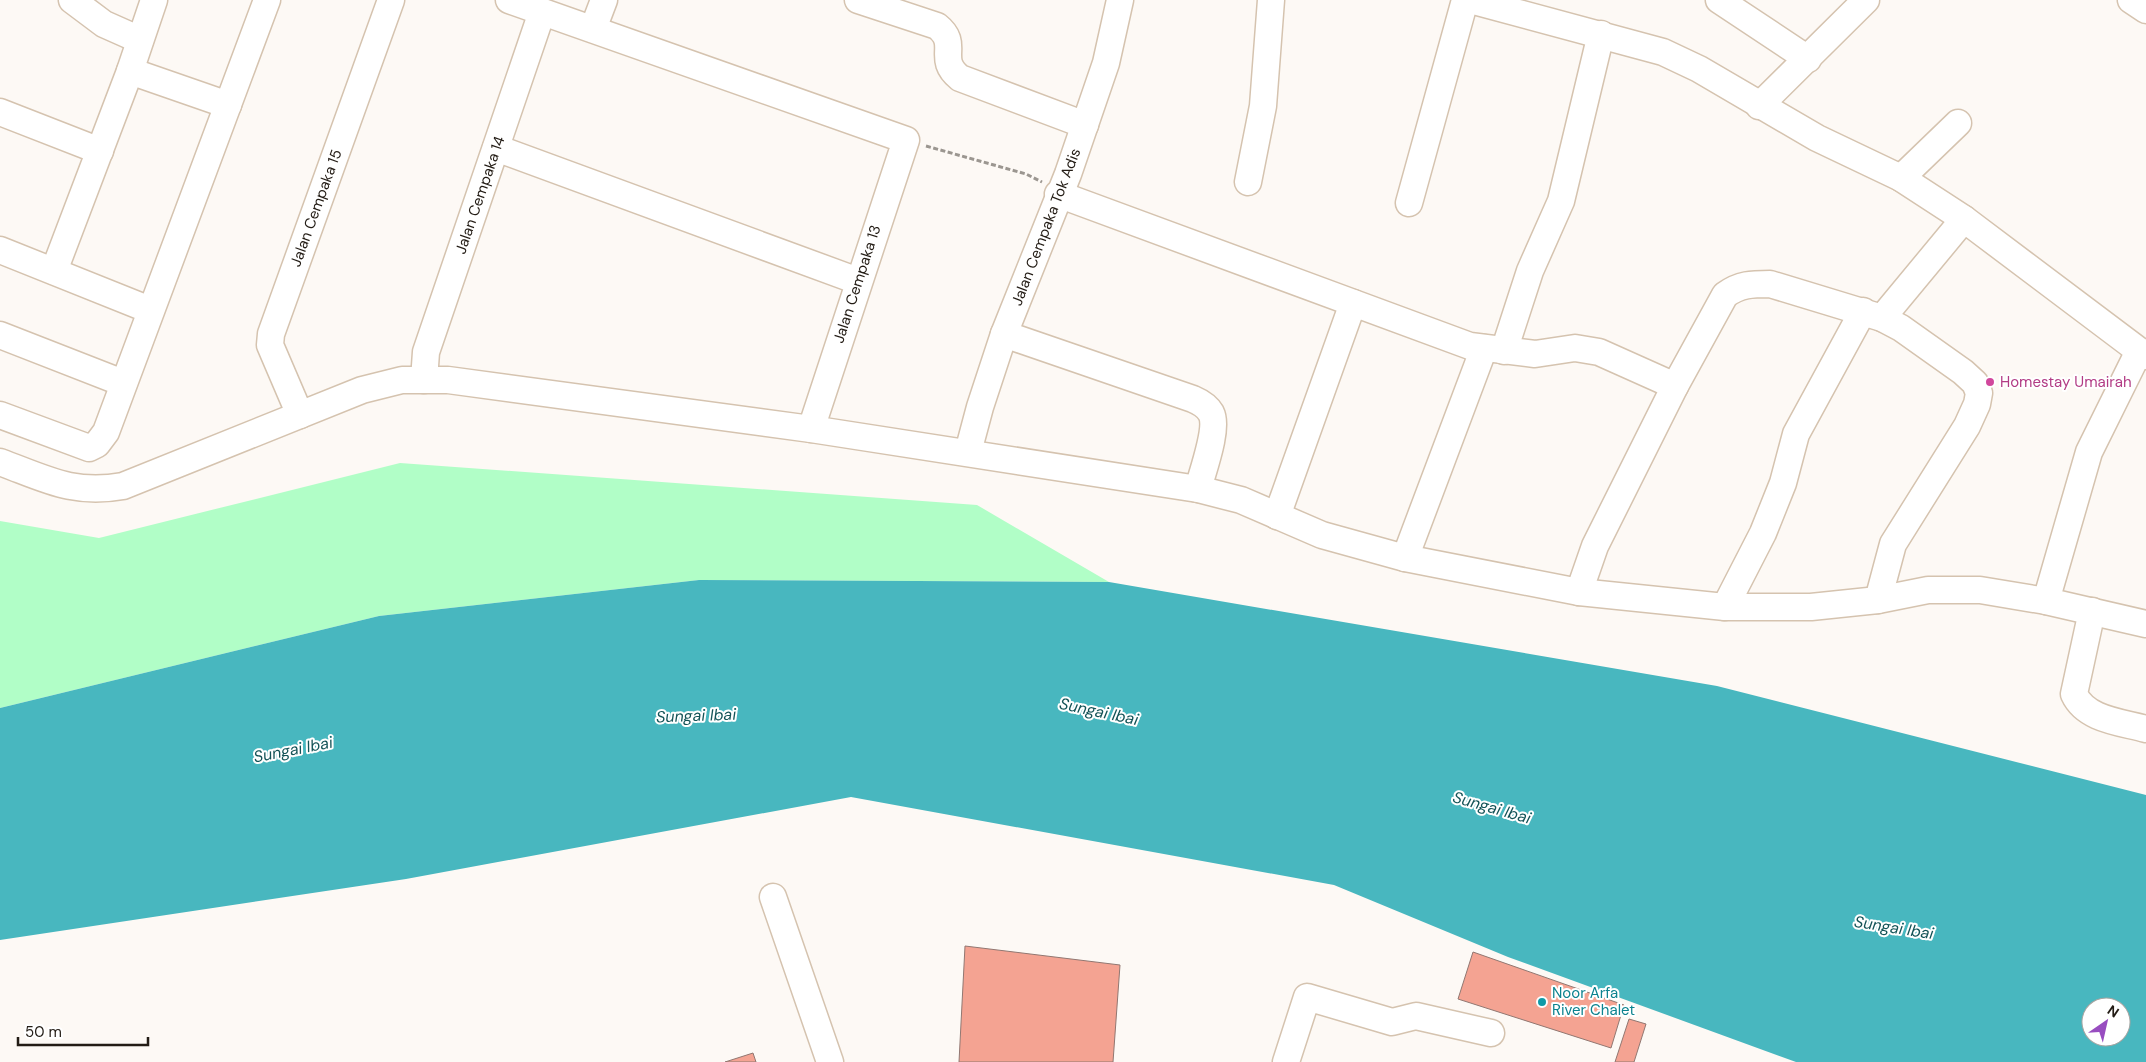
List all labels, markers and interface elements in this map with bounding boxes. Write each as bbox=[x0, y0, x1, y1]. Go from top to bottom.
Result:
street label: Jalan Cempaka 14 bbox=[450, 133, 510, 257]
street label: Jalan Cempaka Tok Adis bbox=[1007, 145, 1085, 309]
street label: Jalan Cempaka 15 bbox=[285, 147, 347, 269]
street label: Jalan Cempaka 13 bbox=[828, 222, 886, 346]
place label: Homestay Umairah bbox=[2000, 372, 2132, 392]
marker: Homestay Umairah bbox=[1984, 376, 1996, 388]
water label: Sungai Ibai bbox=[1058, 693, 1141, 730]
water label: Sungai Ibai bbox=[656, 704, 738, 727]
water label: Sungai Ibai bbox=[252, 731, 336, 767]
water label: Sungai Ibai bbox=[1450, 786, 1534, 829]
water label: Sungai Ibai bbox=[1853, 911, 1936, 944]
place label: Noor Arfa River Chalet bbox=[1552, 983, 1635, 1020]
marker: Noor Arfa River Chalet bbox=[1536, 996, 1548, 1008]
north arrow bbox=[2081, 997, 2131, 1047]
text: N bbox=[2104, 1001, 2123, 1022]
scale bar bbox=[18, 1014, 148, 1046]
text: 50 m bbox=[25, 1022, 62, 1042]

